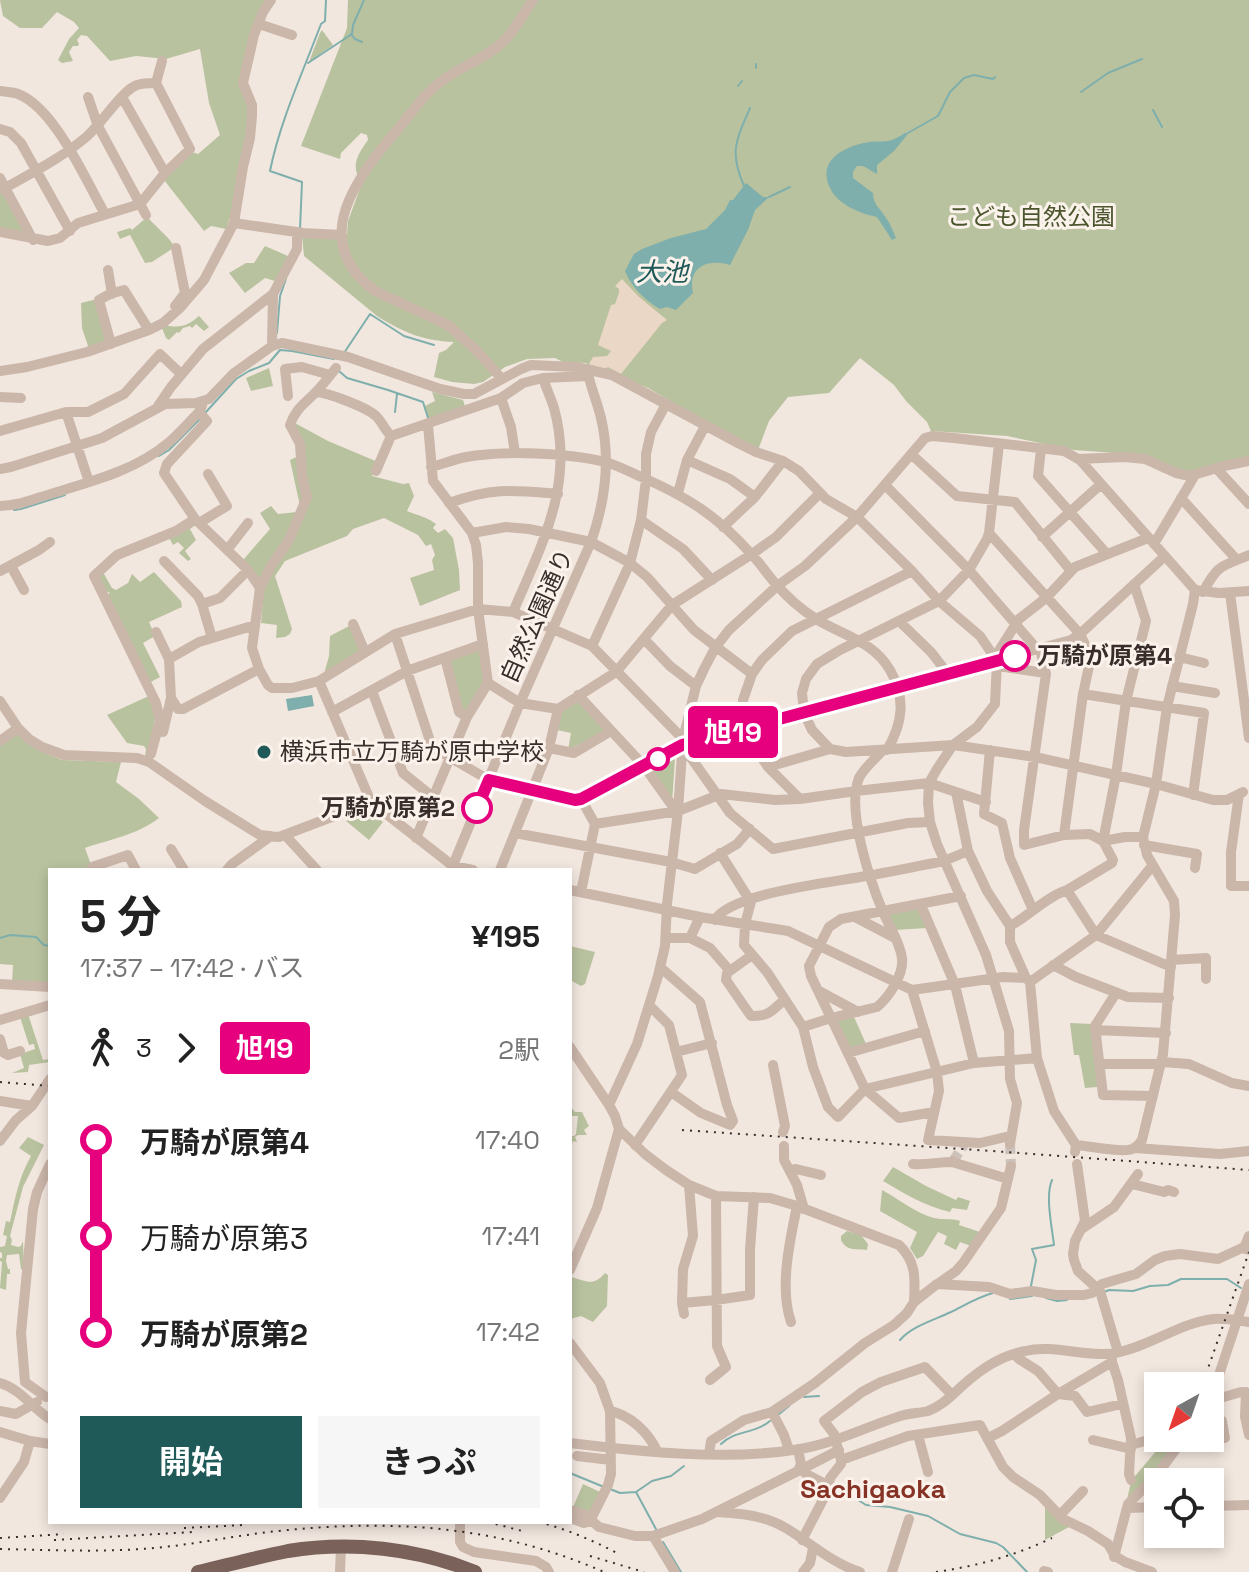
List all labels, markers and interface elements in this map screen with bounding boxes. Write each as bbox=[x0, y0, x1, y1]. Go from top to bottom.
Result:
park label: こども自然公園 bbox=[947, 201, 1115, 232]
water label: 大池 bbox=[636, 255, 691, 289]
street label: 自然公園通り bbox=[493, 544, 580, 688]
place label: 万騎が原第4 bbox=[1037, 640, 1172, 671]
marker: 万騎が原第4 bbox=[1000, 641, 1030, 671]
line badge: 旭19 bbox=[687, 706, 779, 758]
text: 旭19 bbox=[704, 714, 762, 750]
place label: 横浜市立万騎が原中学校 bbox=[280, 736, 544, 767]
marker: 横浜市立万騎が原中学校 bbox=[255, 743, 273, 761]
unlabelled marker bbox=[647, 748, 669, 770]
place label: 万騎が原第2 bbox=[321, 792, 455, 823]
marker: 万騎が原第2 bbox=[462, 793, 492, 823]
text: 5 分 bbox=[80, 889, 162, 945]
text: ¥195 bbox=[471, 917, 540, 956]
text: 17:37 – 17:42 · バス bbox=[80, 951, 304, 985]
icon: walk bbox=[80, 1026, 124, 1070]
icon: forward bbox=[164, 1026, 208, 1070]
text: 旭19 bbox=[236, 1030, 294, 1066]
text: 3 bbox=[136, 1031, 152, 1065]
text: 2駅 bbox=[498, 1033, 540, 1067]
text: 万騎が原第4 bbox=[140, 1123, 309, 1162]
text: 17:40 bbox=[475, 1123, 540, 1157]
text: 万騎が原第3 bbox=[140, 1219, 308, 1258]
text: 17:41 bbox=[481, 1219, 540, 1253]
text: 万騎が原第2 bbox=[140, 1315, 308, 1354]
text: 17:42 bbox=[476, 1315, 540, 1349]
north arrow bbox=[1144, 1372, 1224, 1452]
map controls bbox=[1144, 1372, 1224, 1548]
button: 開始 bbox=[80, 1416, 302, 1508]
button: きっぷ bbox=[318, 1416, 540, 1508]
button: locate bbox=[1144, 1468, 1224, 1548]
district label: Sachigaoka bbox=[800, 1472, 946, 1506]

